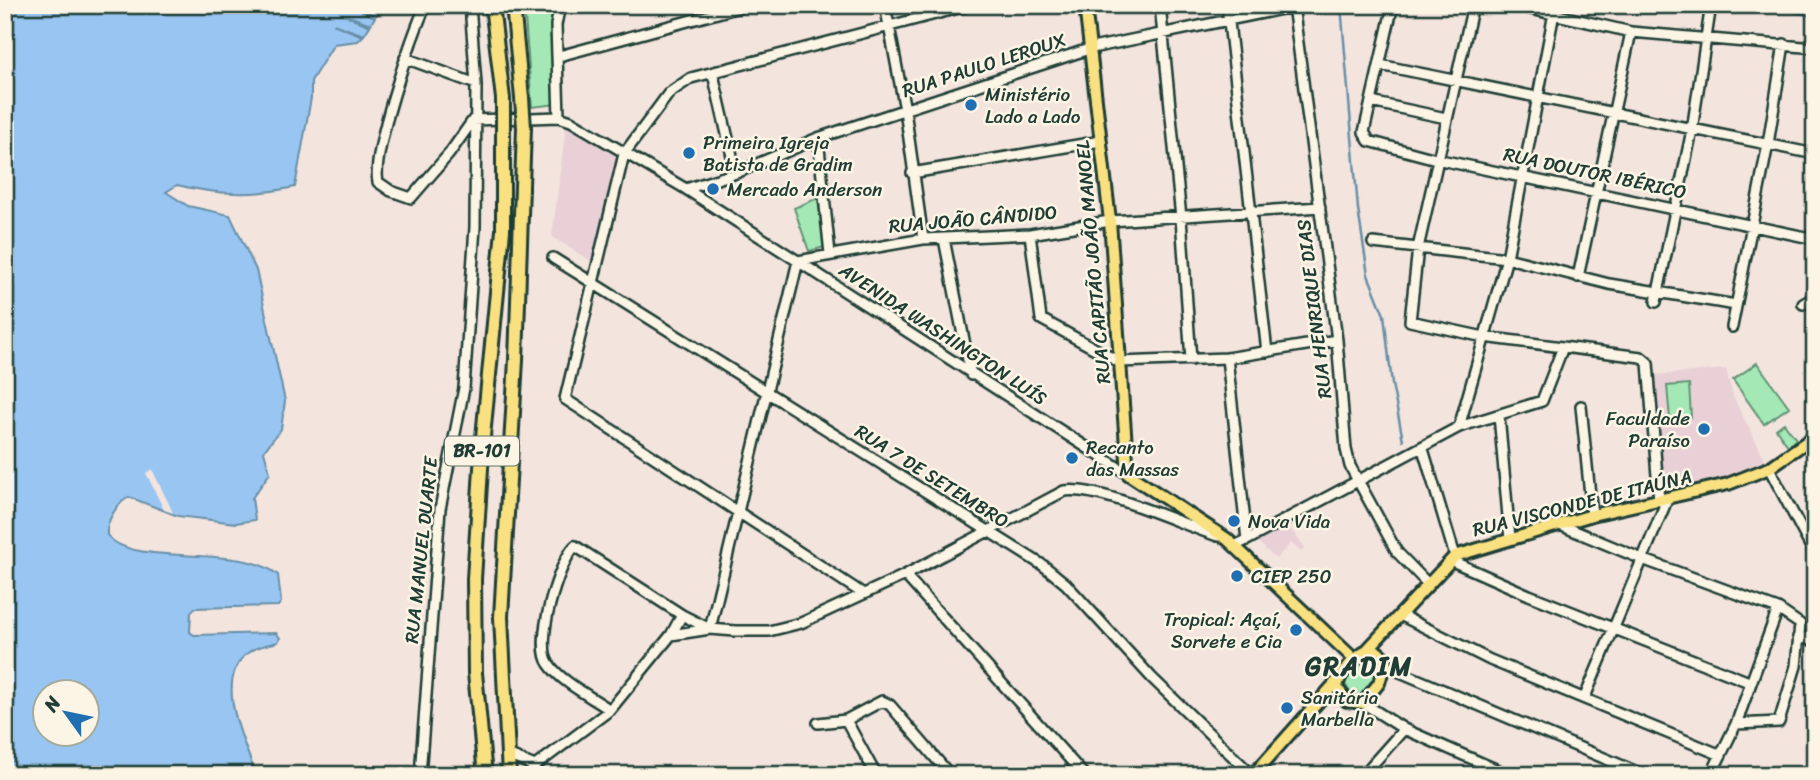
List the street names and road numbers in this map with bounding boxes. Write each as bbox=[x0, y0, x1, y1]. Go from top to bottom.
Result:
street label: RUA PAULO LEROUX bbox=[898, 23, 1071, 107]
street label: RUA DOUTOR IBÉRICO bbox=[1500, 137, 1690, 209]
street label: RUA CAPITÃO JOÃO MANOEL bbox=[1066, 139, 1120, 385]
street label: RUA JOÃO CÂNDIDO bbox=[887, 195, 1059, 243]
street label: RUA HENRIQUE DIAS bbox=[1287, 217, 1341, 400]
street label: AVENIDA WASHINGTON LUÍS bbox=[831, 254, 1054, 414]
street label: RUA 7 DE SETEMBRO bbox=[848, 415, 1016, 537]
road number: BR-101 bbox=[445, 436, 519, 466]
street label: RUA MANUEL DUARTE bbox=[395, 454, 447, 645]
street label: RUA VISCONDE DE ITAÚNA bbox=[1469, 460, 1695, 546]

